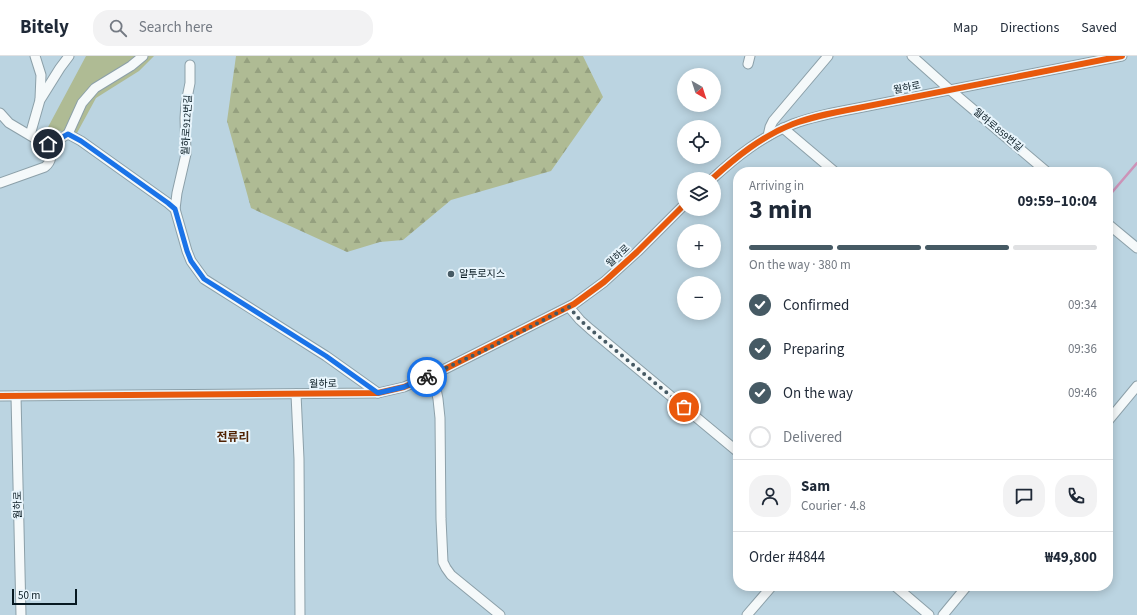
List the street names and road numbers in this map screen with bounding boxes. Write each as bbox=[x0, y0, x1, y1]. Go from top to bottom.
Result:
street label: 월하로 bbox=[892, 78, 922, 98]
street label: 월하로912번길 bbox=[178, 94, 196, 156]
street label: 월하로859번길 bbox=[970, 105, 1026, 155]
street label: 월하로 bbox=[603, 241, 633, 271]
street label: 월하로 bbox=[309, 377, 337, 391]
street label: 월하로 bbox=[11, 491, 25, 519]

